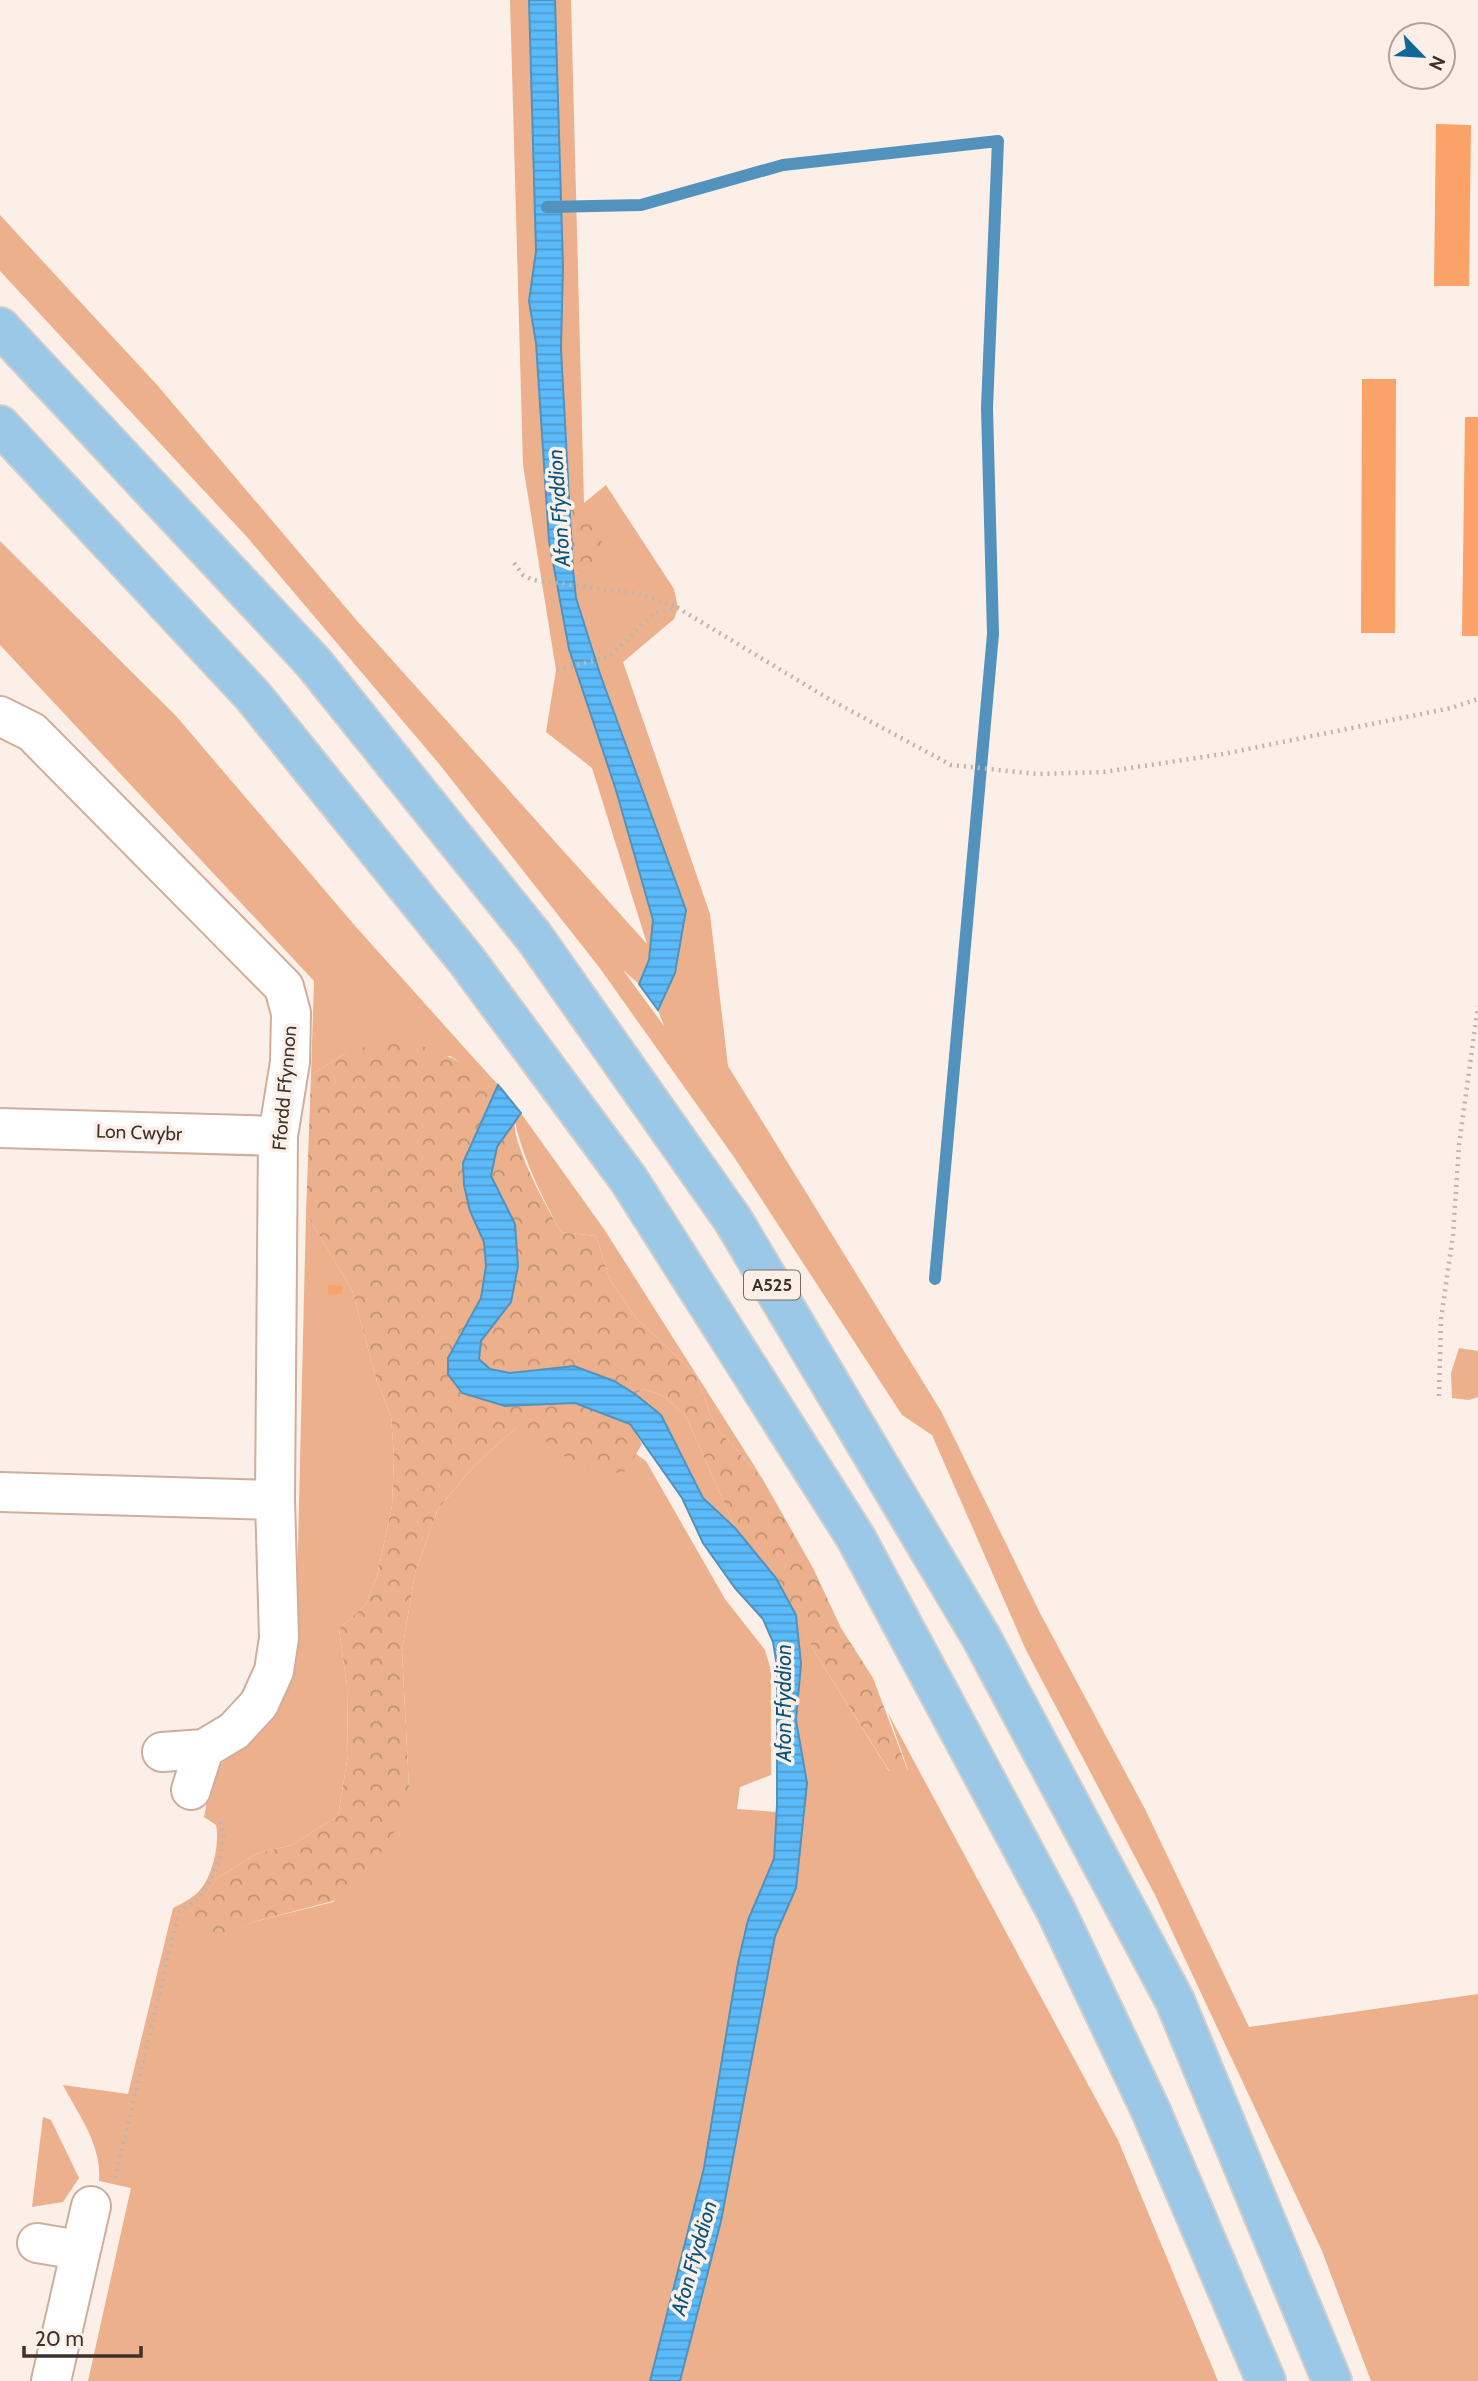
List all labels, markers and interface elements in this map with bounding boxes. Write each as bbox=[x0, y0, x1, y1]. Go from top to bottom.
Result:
north arrow bbox=[1387, 21, 1457, 91]
text: N bbox=[1424, 52, 1450, 74]
water label: Afon Ffyddion bbox=[542, 448, 575, 569]
street label: Ffordd Ffynnon bbox=[268, 1025, 301, 1151]
street label: Lon Cwybr bbox=[96, 1120, 182, 1145]
road number: A525 bbox=[744, 1270, 800, 1300]
water label: Afon Ffyddion bbox=[771, 1644, 796, 1763]
water label: Afon Ffyddion bbox=[665, 2198, 722, 2319]
scale bar bbox=[24, 2314, 142, 2358]
text: 20 m bbox=[35, 2326, 84, 2351]

